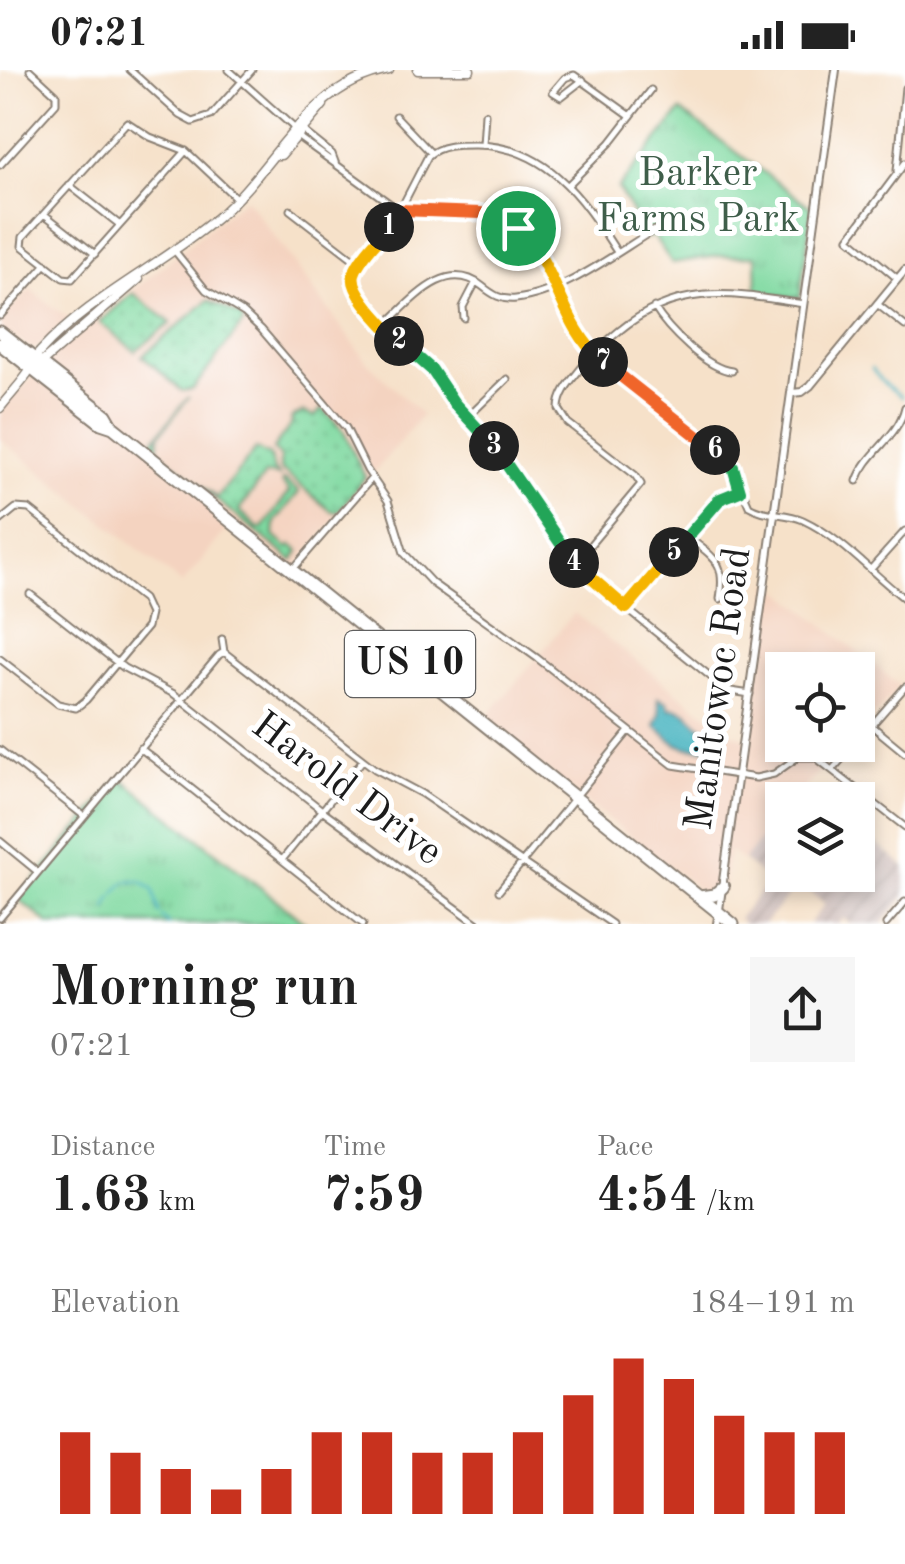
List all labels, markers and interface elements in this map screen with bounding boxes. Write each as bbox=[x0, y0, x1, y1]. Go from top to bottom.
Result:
text: 07:21 bbox=[50, 16, 149, 54]
park label: Barker Farms Park bbox=[596, 155, 800, 241]
pin bbox=[476, 186, 561, 271]
icon: arrive bbox=[491, 201, 546, 256]
pin: 1 bbox=[364, 202, 414, 252]
text: 1 bbox=[381, 213, 397, 241]
pin: 2 bbox=[374, 316, 424, 366]
text: 2 bbox=[391, 327, 407, 355]
pin: 7 bbox=[578, 337, 628, 387]
text: 7 bbox=[595, 348, 611, 376]
pin: 3 bbox=[469, 421, 519, 471]
pin: 6 bbox=[690, 425, 740, 475]
text: 3 bbox=[486, 432, 502, 460]
text: 6 bbox=[707, 436, 723, 464]
pin: 5 bbox=[649, 527, 699, 577]
pin: 4 bbox=[549, 538, 599, 588]
text: 5 bbox=[666, 538, 682, 566]
street label: Manitowoc Road bbox=[680, 545, 760, 833]
text: 4 bbox=[566, 549, 582, 577]
road number: US 10 bbox=[345, 631, 475, 697]
map controls bbox=[765, 652, 875, 892]
button: locate bbox=[765, 652, 875, 762]
street label: Harold Drive bbox=[244, 706, 448, 874]
button: layers bbox=[765, 782, 875, 892]
button: share bbox=[750, 957, 855, 1062]
text: Morning run bbox=[50, 962, 359, 1017]
text: 07:21 bbox=[50, 1031, 133, 1063]
text: Distance bbox=[50, 1134, 155, 1162]
text: Time bbox=[323, 1134, 386, 1162]
text: Pace bbox=[597, 1134, 653, 1162]
text: 1.63 bbox=[50, 1172, 151, 1222]
text: 7:59 bbox=[323, 1172, 424, 1222]
text: 4:54 bbox=[597, 1172, 698, 1222]
text: km bbox=[151, 1189, 196, 1217]
text: /km bbox=[698, 1189, 755, 1217]
text: Elevation bbox=[50, 1288, 180, 1320]
text: 184–191 m bbox=[689, 1288, 855, 1320]

